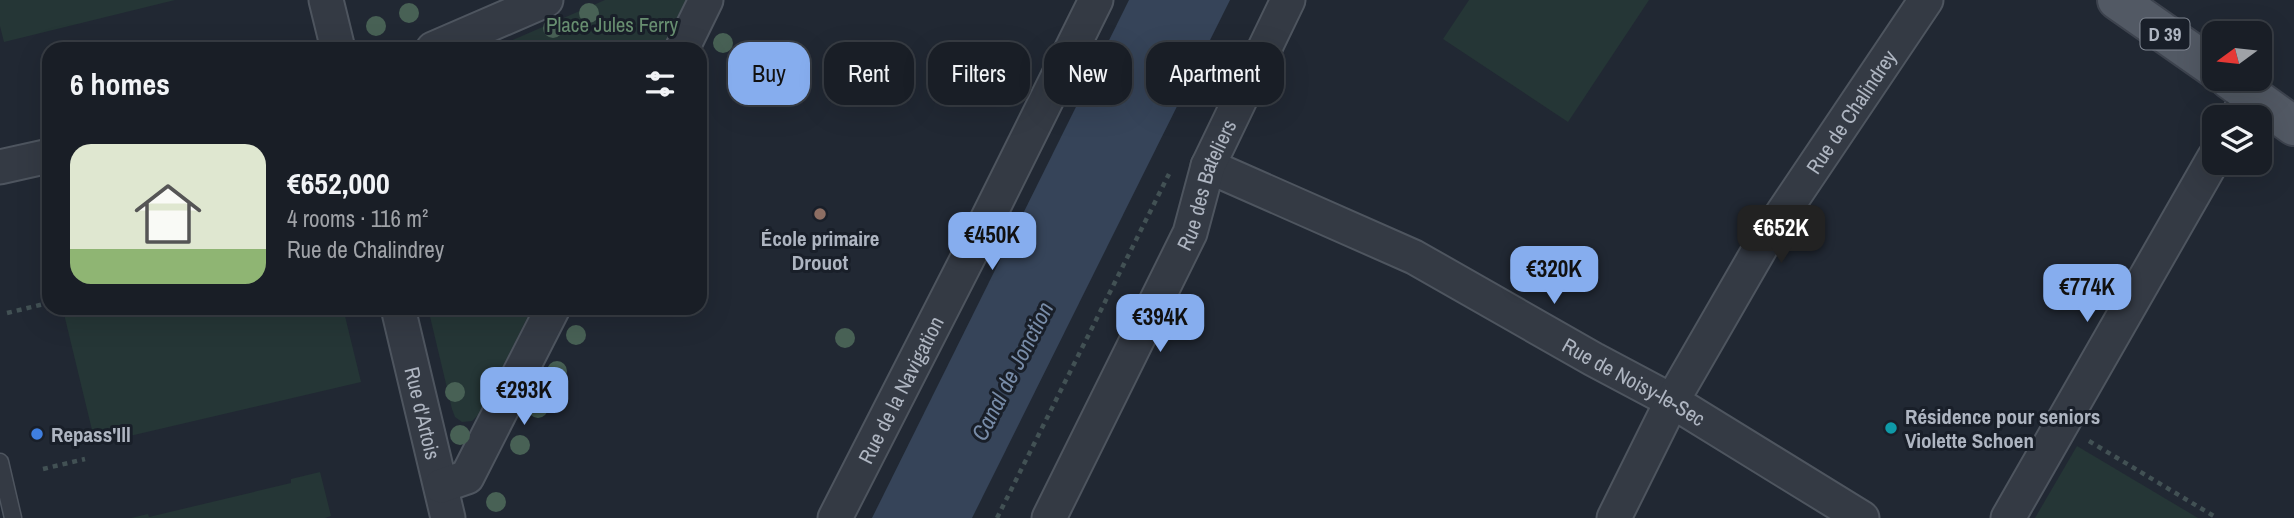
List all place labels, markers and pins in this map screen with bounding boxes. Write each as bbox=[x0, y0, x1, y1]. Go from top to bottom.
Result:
pin: €652K bbox=[1732, 205, 1830, 265]
marker: École primaire Drouot bbox=[812, 206, 828, 222]
pin: €450K bbox=[943, 212, 1041, 272]
place label: École primaire Drouot bbox=[761, 224, 879, 277]
pin: €320K bbox=[1505, 246, 1603, 306]
pin: €774K bbox=[2038, 264, 2136, 324]
pin: €394K bbox=[1111, 294, 1209, 354]
pin: €293K bbox=[475, 368, 573, 427]
place label: Résidence pour seniors Violette Schoen bbox=[1905, 402, 2100, 455]
place label: Repass'Ill bbox=[51, 420, 131, 449]
marker: Résidence pour seniors Violette Schoen bbox=[1883, 420, 1899, 436]
marker: Repass'Ill bbox=[29, 426, 45, 442]

